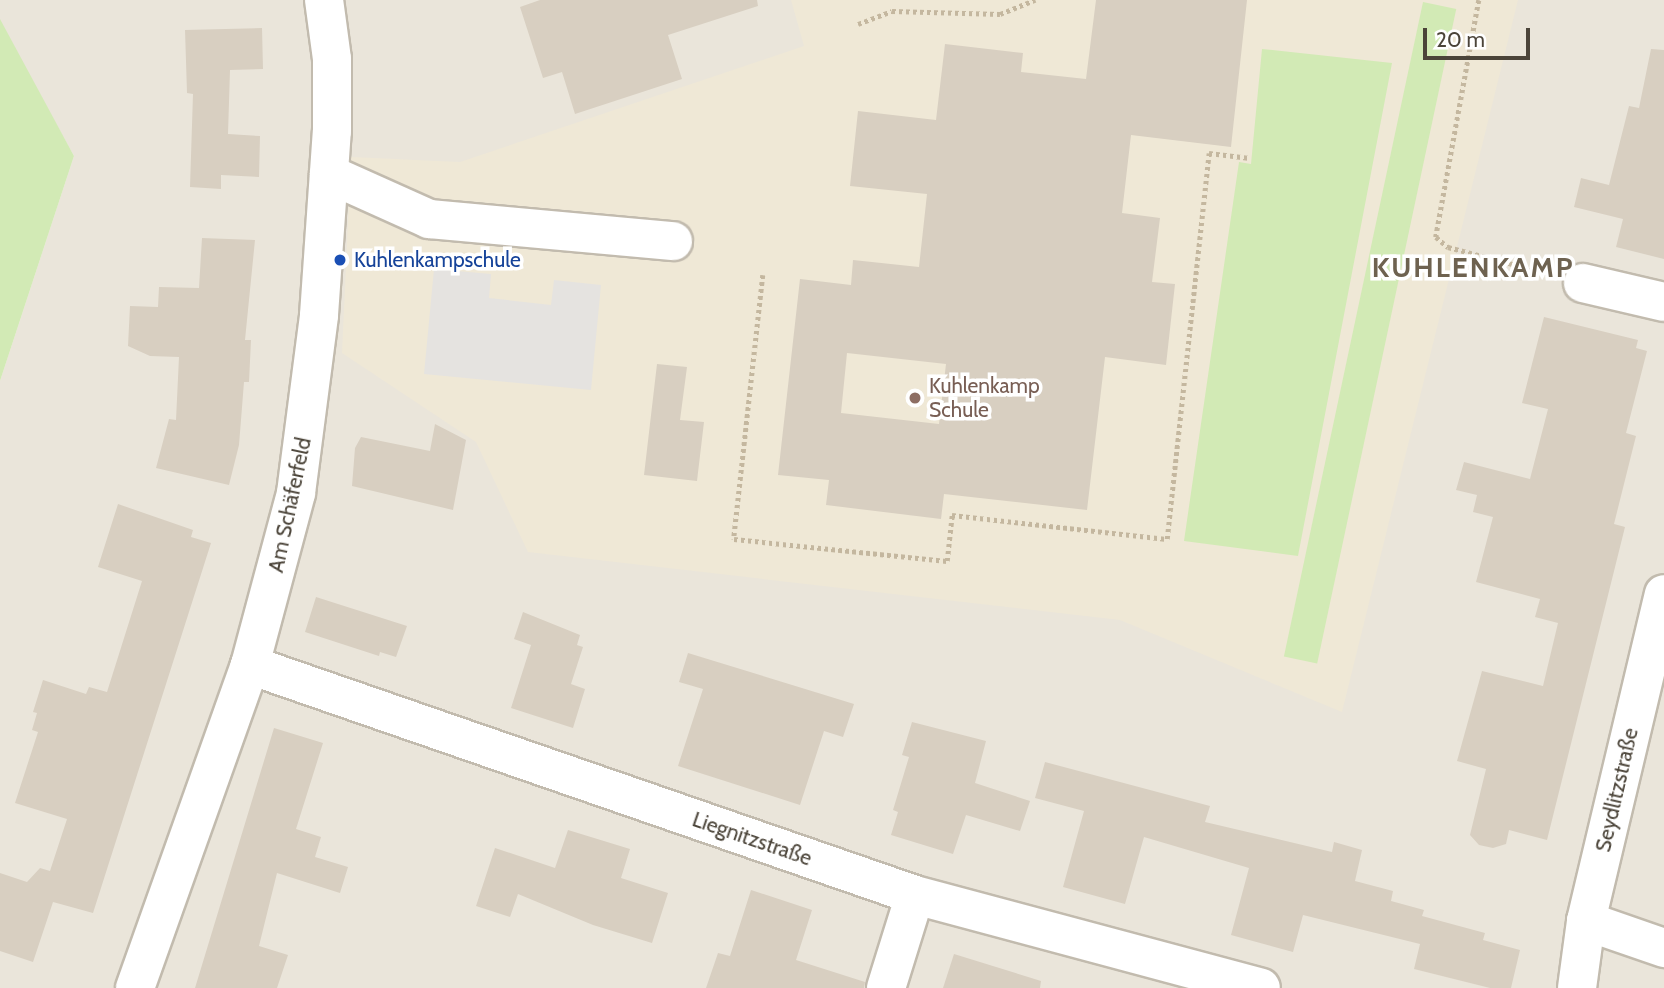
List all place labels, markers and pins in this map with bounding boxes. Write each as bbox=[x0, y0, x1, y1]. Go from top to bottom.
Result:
place label: Kuhlenkampschule bbox=[354, 247, 521, 273]
marker: Kuhlenkampschule bbox=[332, 252, 348, 268]
place label: Kuhlenkamp Schule bbox=[929, 373, 1040, 423]
marker: Kuhlenkamp Schule bbox=[907, 390, 923, 406]

